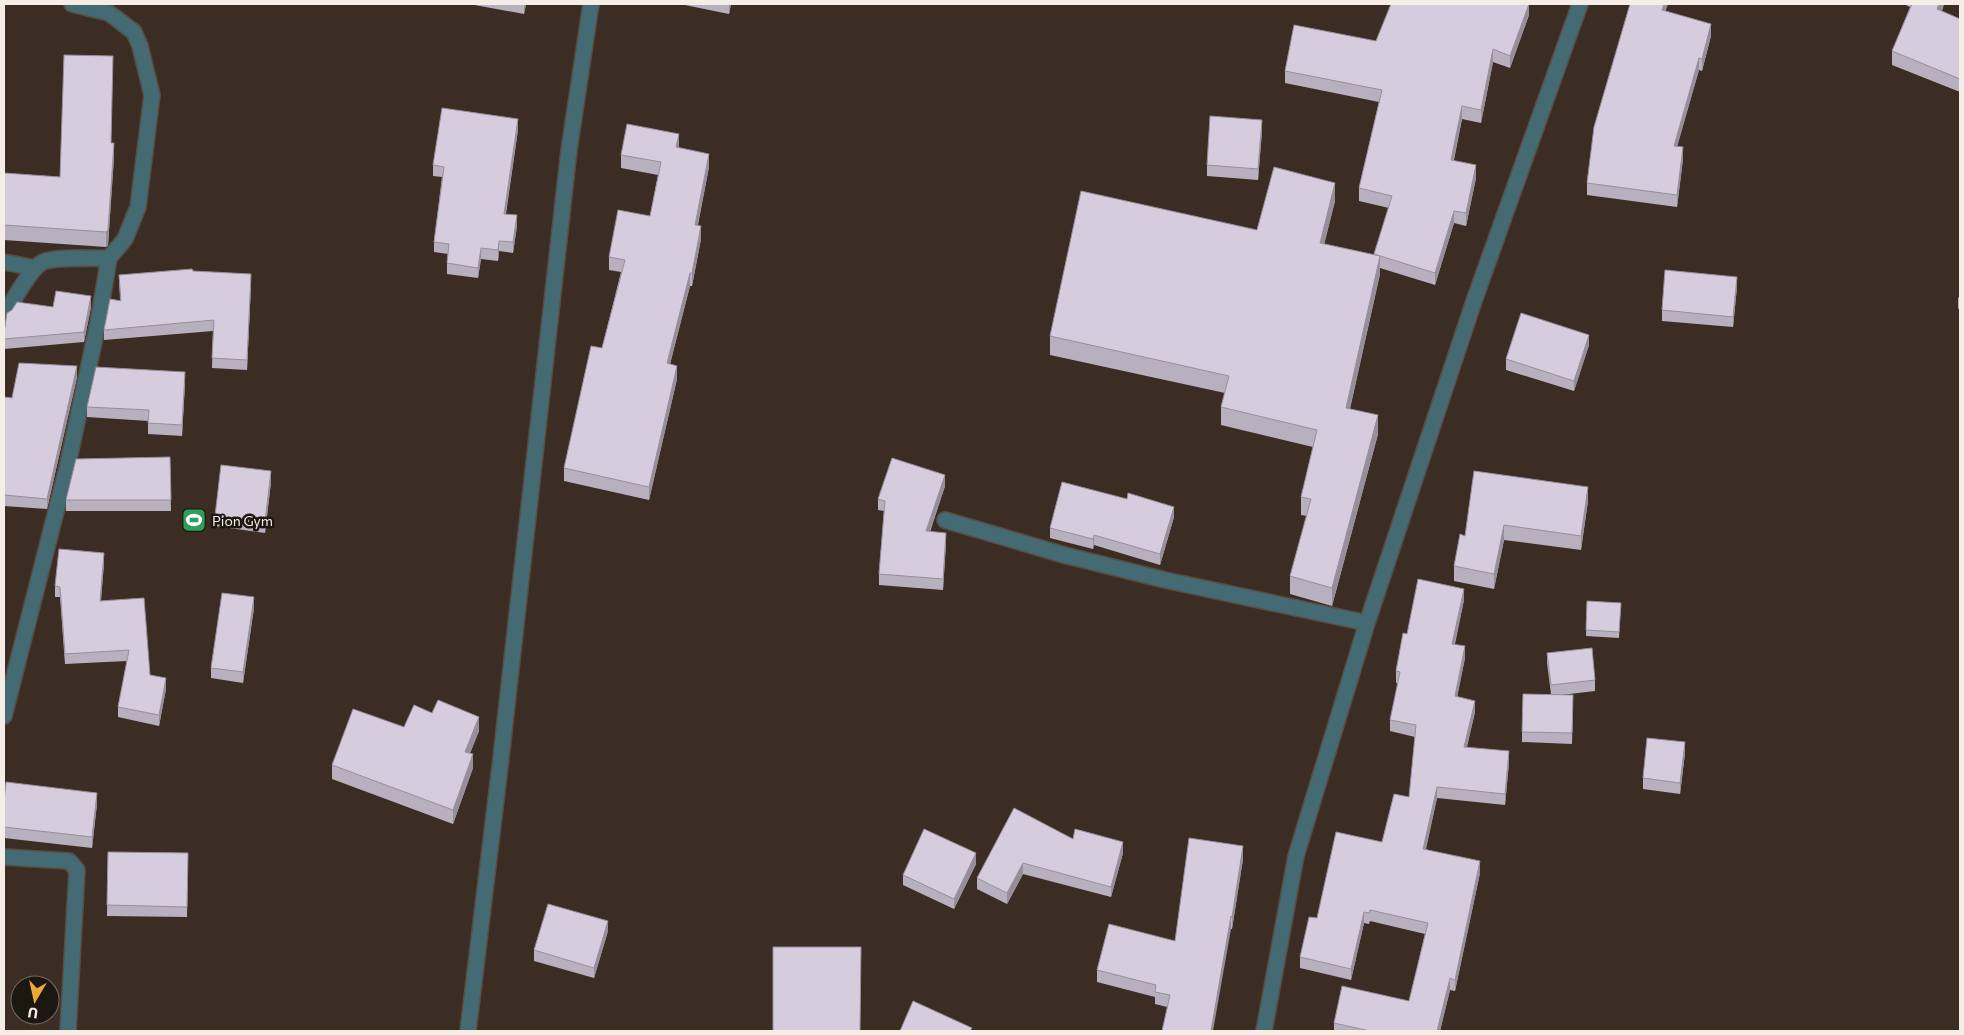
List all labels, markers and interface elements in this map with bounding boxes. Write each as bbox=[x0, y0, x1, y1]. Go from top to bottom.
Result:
sports icon: Pion Gym bbox=[181, 507, 207, 533]
place label: Pion Gym bbox=[212, 512, 273, 529]
north arrow bbox=[10, 975, 60, 1025]
text: U bbox=[27, 1004, 39, 1023]

